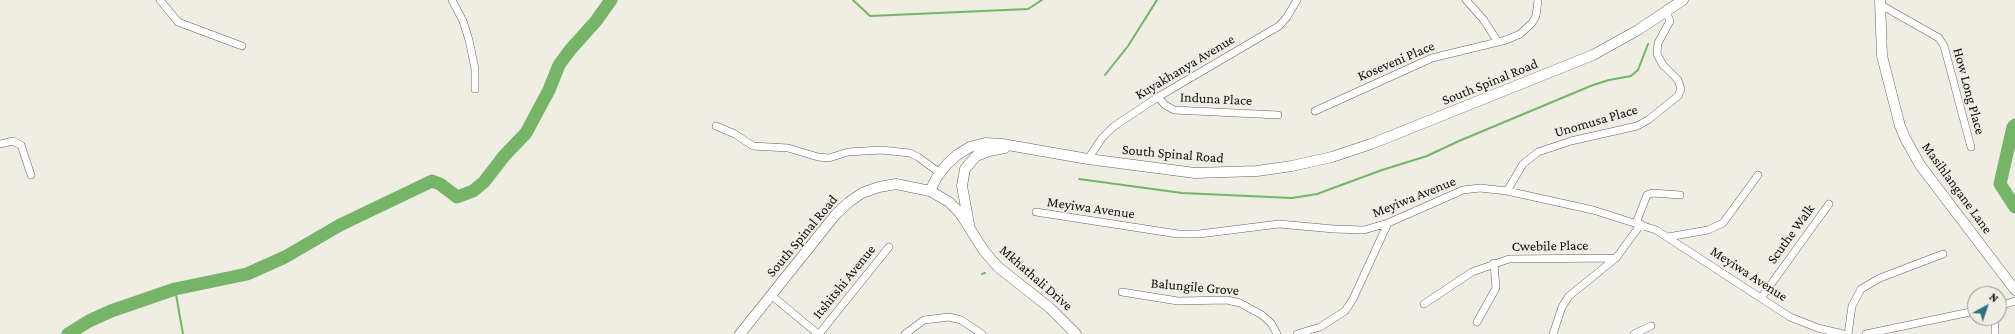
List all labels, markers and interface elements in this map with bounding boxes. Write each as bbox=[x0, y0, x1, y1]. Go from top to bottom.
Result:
street label: Kuyakhanya Avenue bbox=[1132, 31, 1238, 103]
street label: Koseveni Place bbox=[1355, 37, 1437, 85]
street label: How Long Place bbox=[1949, 46, 1989, 136]
street label: South Spinal Road bbox=[1440, 55, 1540, 109]
street label: Induna Place bbox=[1179, 89, 1253, 109]
street label: Unomusa Place bbox=[1552, 101, 1640, 141]
street label: Masihlangane Lane bbox=[1918, 139, 1996, 237]
street label: South Spinal Road bbox=[1121, 141, 1225, 167]
street label: Meyiwa Avenue bbox=[1370, 173, 1458, 221]
street label: South Spinal Road bbox=[763, 192, 841, 280]
street label: Meyiwa Avenue bbox=[1046, 194, 1136, 222]
street label: Scuthe Walk bbox=[1764, 201, 1818, 267]
street label: Cwebile Place bbox=[1511, 237, 1589, 255]
street label: Itshitshi Avenue bbox=[809, 242, 879, 322]
street label: Mkhathali Drive bbox=[996, 242, 1076, 314]
street label: Meyiwa Avenue bbox=[1707, 243, 1791, 305]
street label: Balungile Grove bbox=[1150, 275, 1240, 299]
north arrow bbox=[1967, 286, 2007, 326]
text: N bbox=[1987, 291, 2001, 305]

